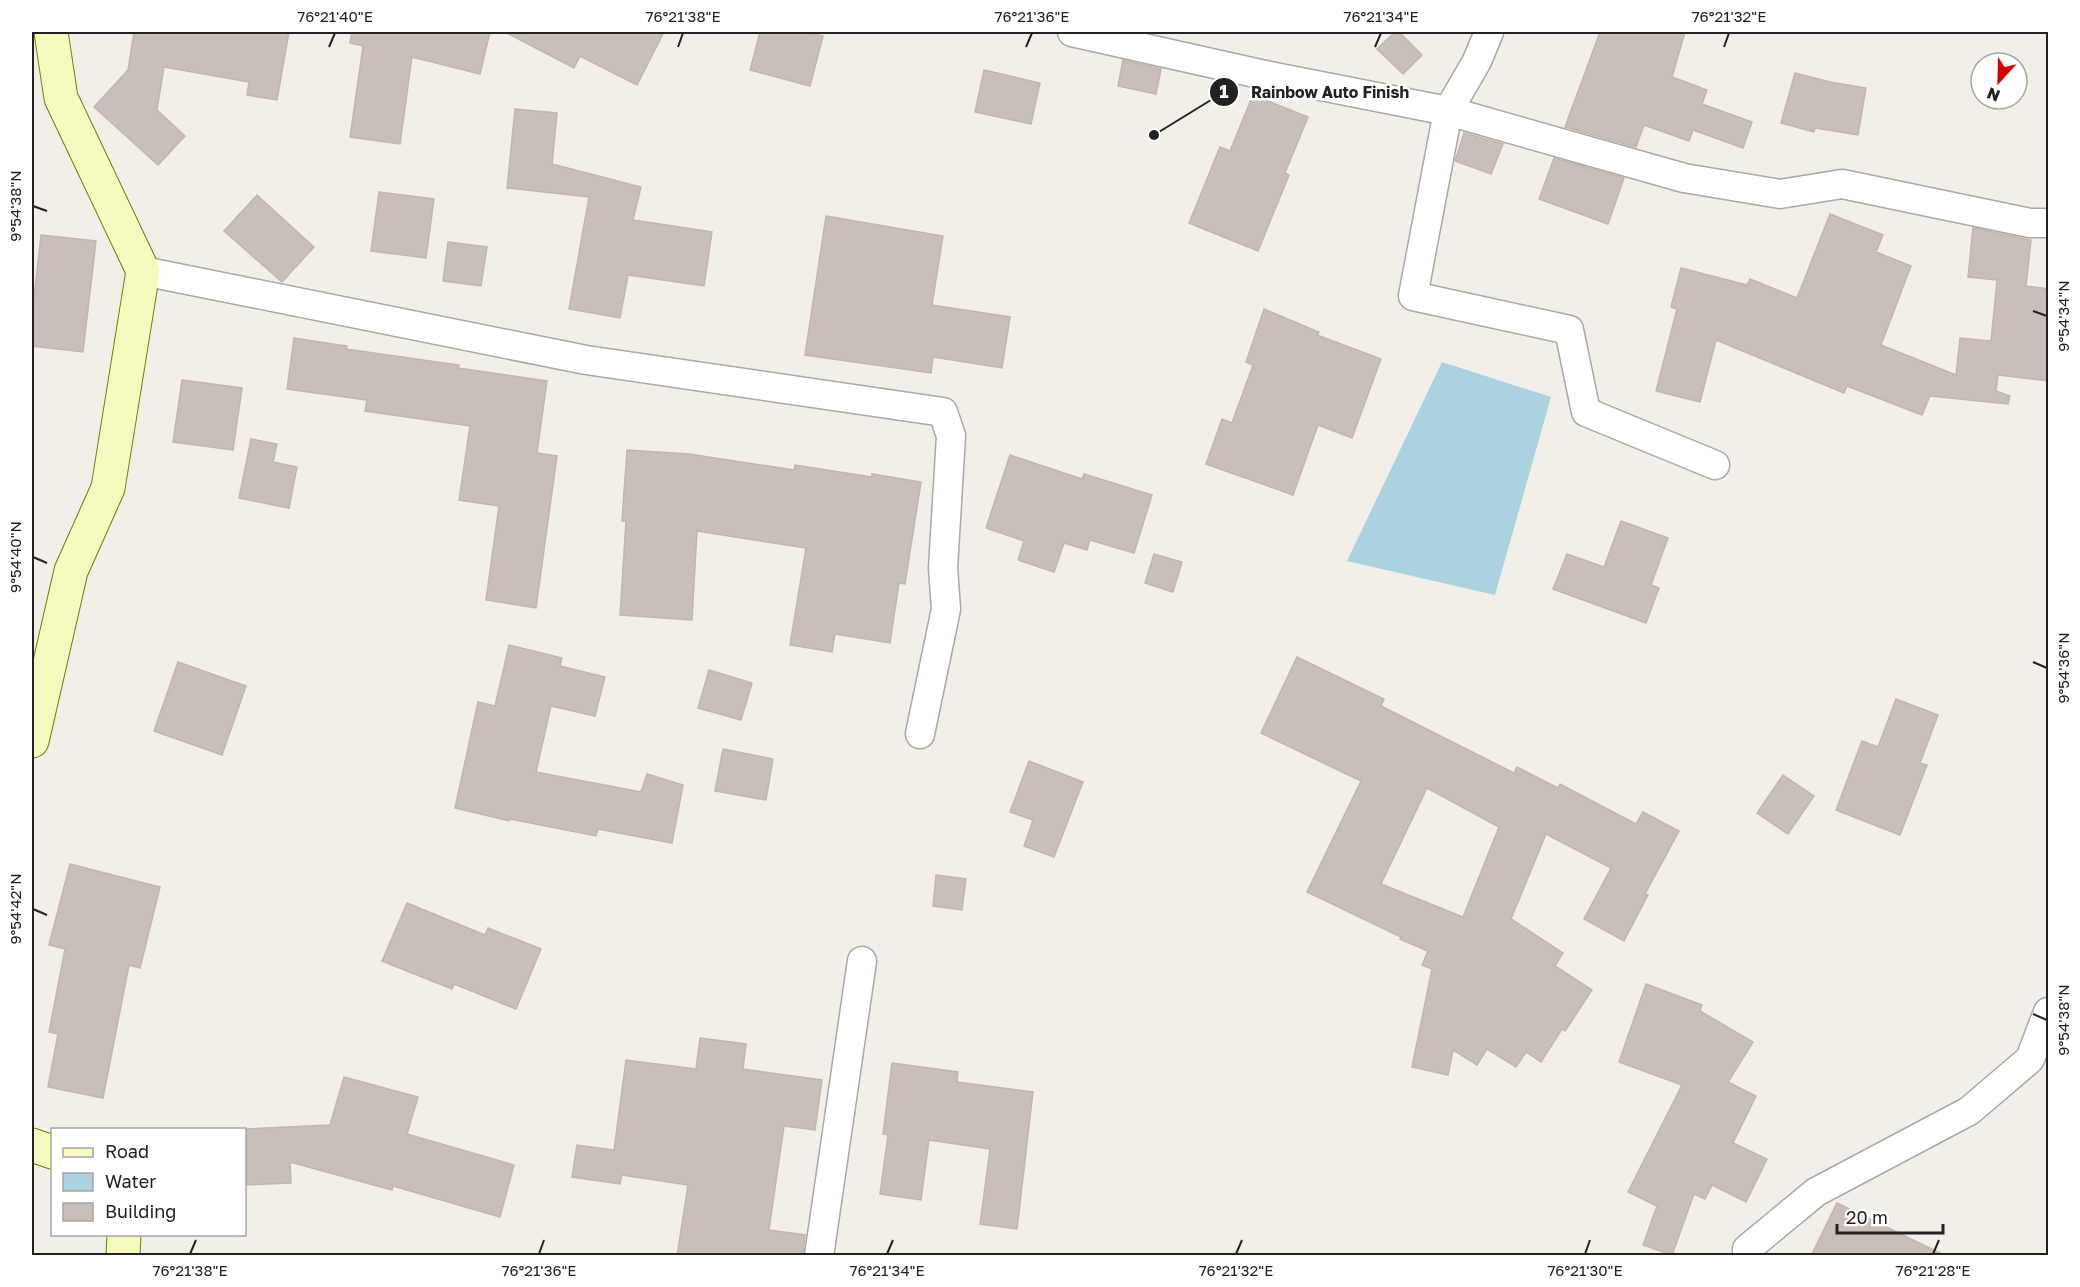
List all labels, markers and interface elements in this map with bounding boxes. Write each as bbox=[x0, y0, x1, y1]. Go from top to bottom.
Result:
text: 76°21'40"E bbox=[297, 7, 373, 25]
text: 76°21'38"E bbox=[645, 7, 721, 25]
text: 76°21'36"E bbox=[994, 7, 1070, 25]
text: 76°21'34"E bbox=[1343, 7, 1419, 25]
text: 76°21'32"E bbox=[1692, 7, 1766, 25]
north arrow bbox=[1969, 51, 2029, 111]
callout: Rainbow Auto Finish bbox=[1209, 75, 1421, 109]
text: 1 bbox=[1219, 80, 1229, 102]
text: Rainbow Auto Finish bbox=[1251, 82, 1409, 102]
text: N bbox=[1984, 83, 2003, 106]
text: 9°54'38"N bbox=[6, 170, 24, 242]
text: 9°54'34"N bbox=[2054, 280, 2072, 352]
text: 9°54'40"N bbox=[6, 521, 24, 593]
text: 9°54'36"N bbox=[2054, 632, 2072, 704]
text: 9°54'42"N bbox=[6, 873, 24, 945]
text: 9°54'38"N bbox=[2054, 984, 2072, 1056]
legend bbox=[51, 1128, 246, 1236]
text: Road bbox=[105, 1140, 149, 1162]
text: Water bbox=[105, 1170, 156, 1192]
scale bar bbox=[1837, 1197, 1944, 1235]
text: Building bbox=[105, 1200, 176, 1222]
text: 20 m bbox=[1846, 1206, 1888, 1228]
text: 76°21'38"E bbox=[152, 1261, 228, 1279]
text: 76°21'36"E bbox=[501, 1261, 577, 1279]
text: 76°21'34"E bbox=[849, 1261, 925, 1279]
text: 76°21'32"E bbox=[1199, 1261, 1273, 1279]
text: 76°21'30"E bbox=[1547, 1261, 1623, 1279]
text: 76°21'28"E bbox=[1895, 1261, 1971, 1279]

